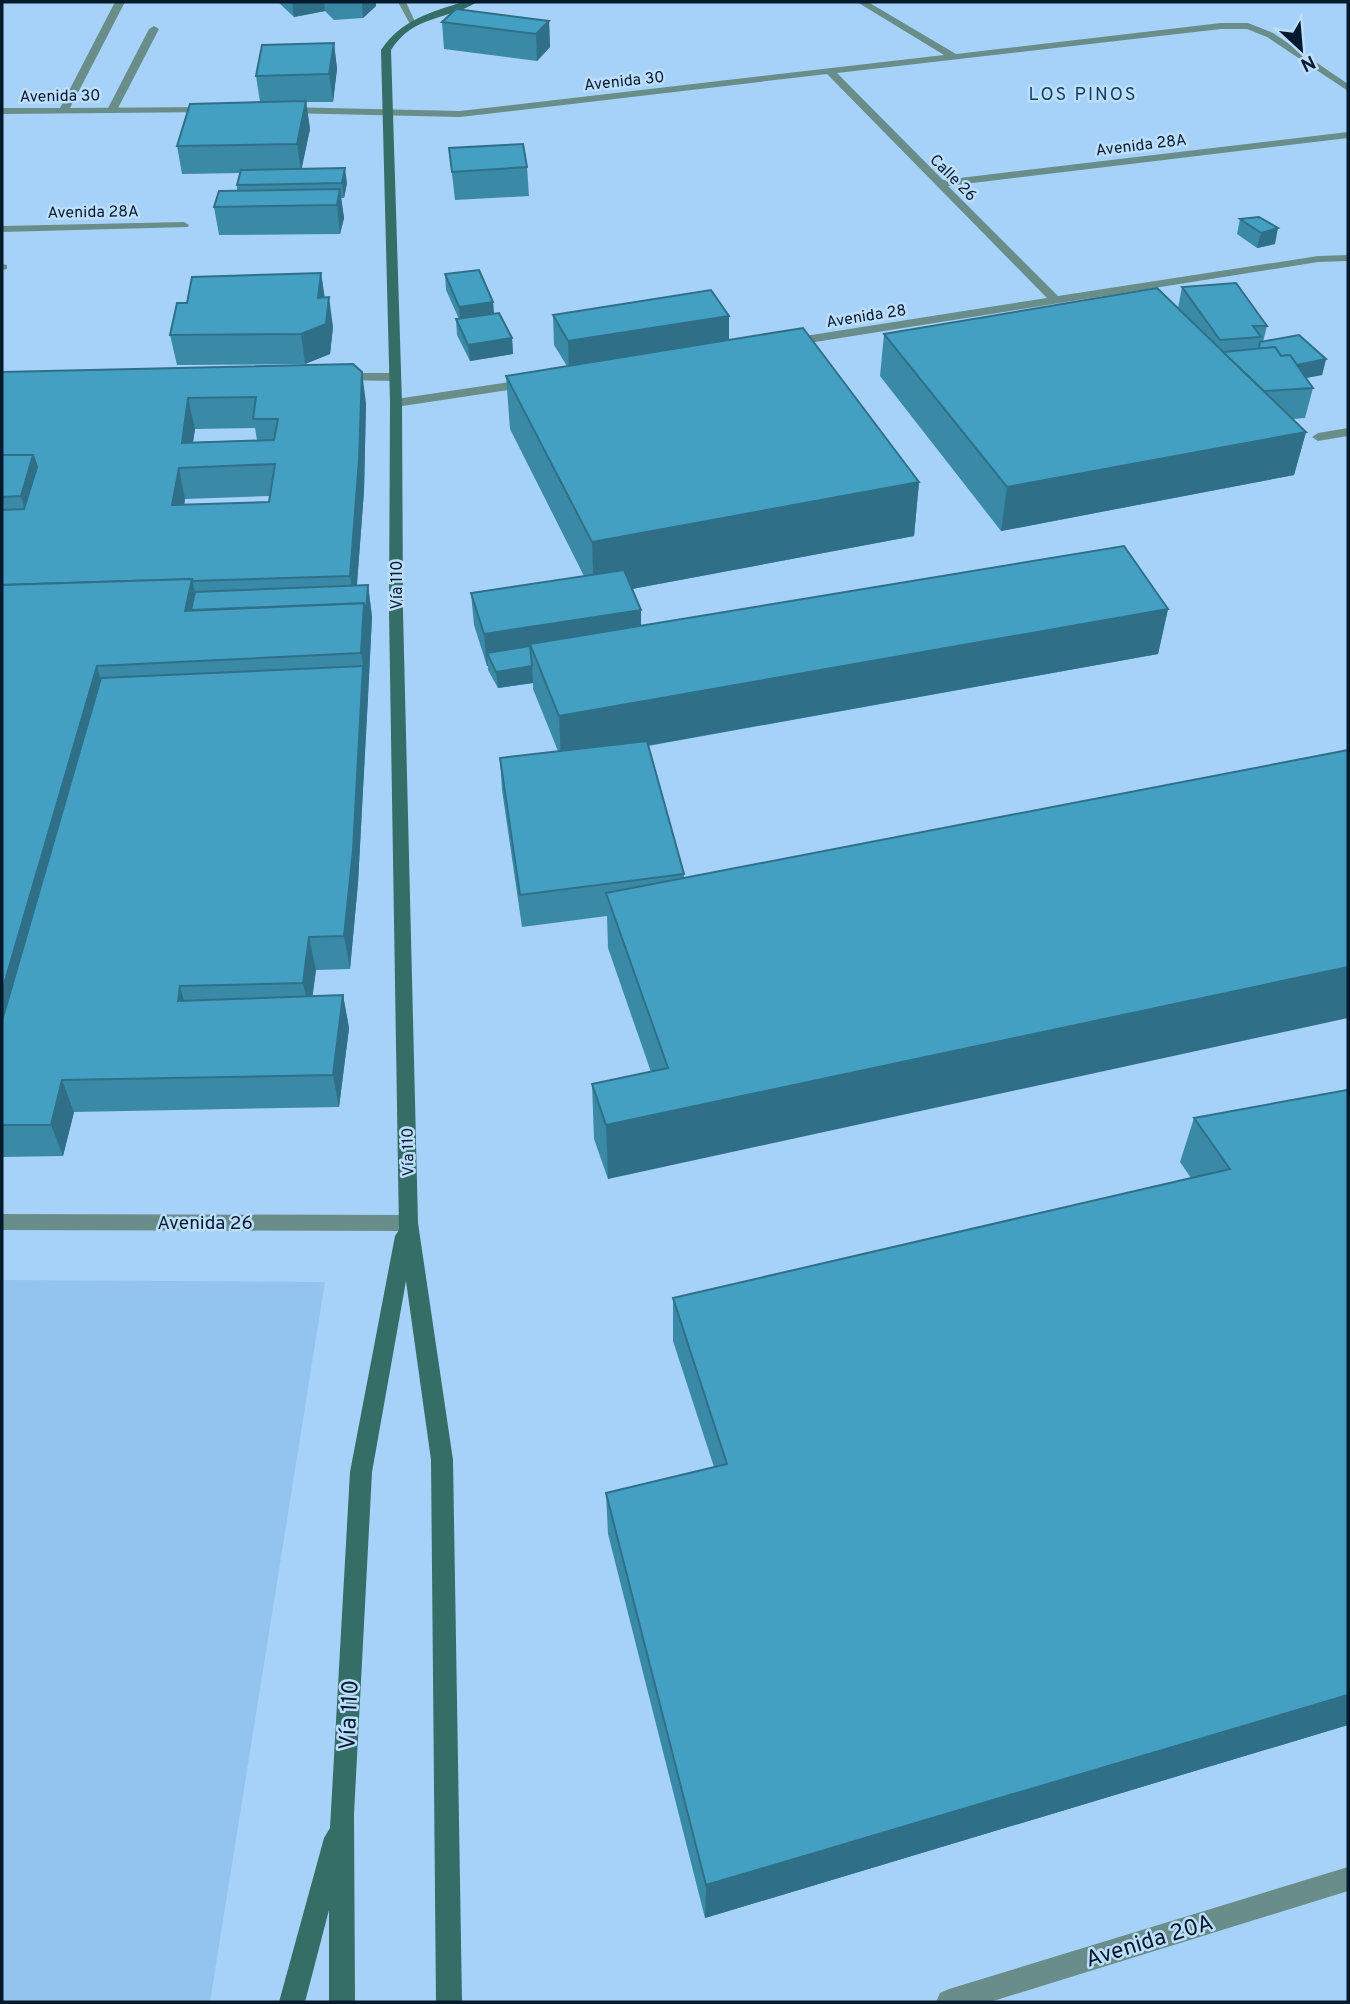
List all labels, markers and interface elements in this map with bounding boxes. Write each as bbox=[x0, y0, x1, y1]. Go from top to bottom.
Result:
north arrow bbox=[1266, 14, 1336, 84]
text: N bbox=[1296, 49, 1319, 76]
street label: Avenida 30 bbox=[583, 68, 666, 96]
district label: LOS PINOS bbox=[1028, 84, 1138, 107]
street label: Avenida 30 bbox=[19, 86, 101, 108]
street label: Avenida 28A bbox=[1095, 130, 1188, 161]
street label: Calle 26 bbox=[925, 151, 980, 206]
street label: Avenida 28A bbox=[47, 202, 139, 224]
street label: Avenida 28 bbox=[825, 301, 908, 333]
street label: Vía 110 bbox=[388, 561, 408, 609]
street label: Vía 110 bbox=[399, 1127, 419, 1177]
street label: Avenida 26 bbox=[157, 1212, 253, 1236]
street label: Vía 110 bbox=[334, 1679, 367, 1751]
street label: Avenida 20A bbox=[1083, 1909, 1217, 1976]

